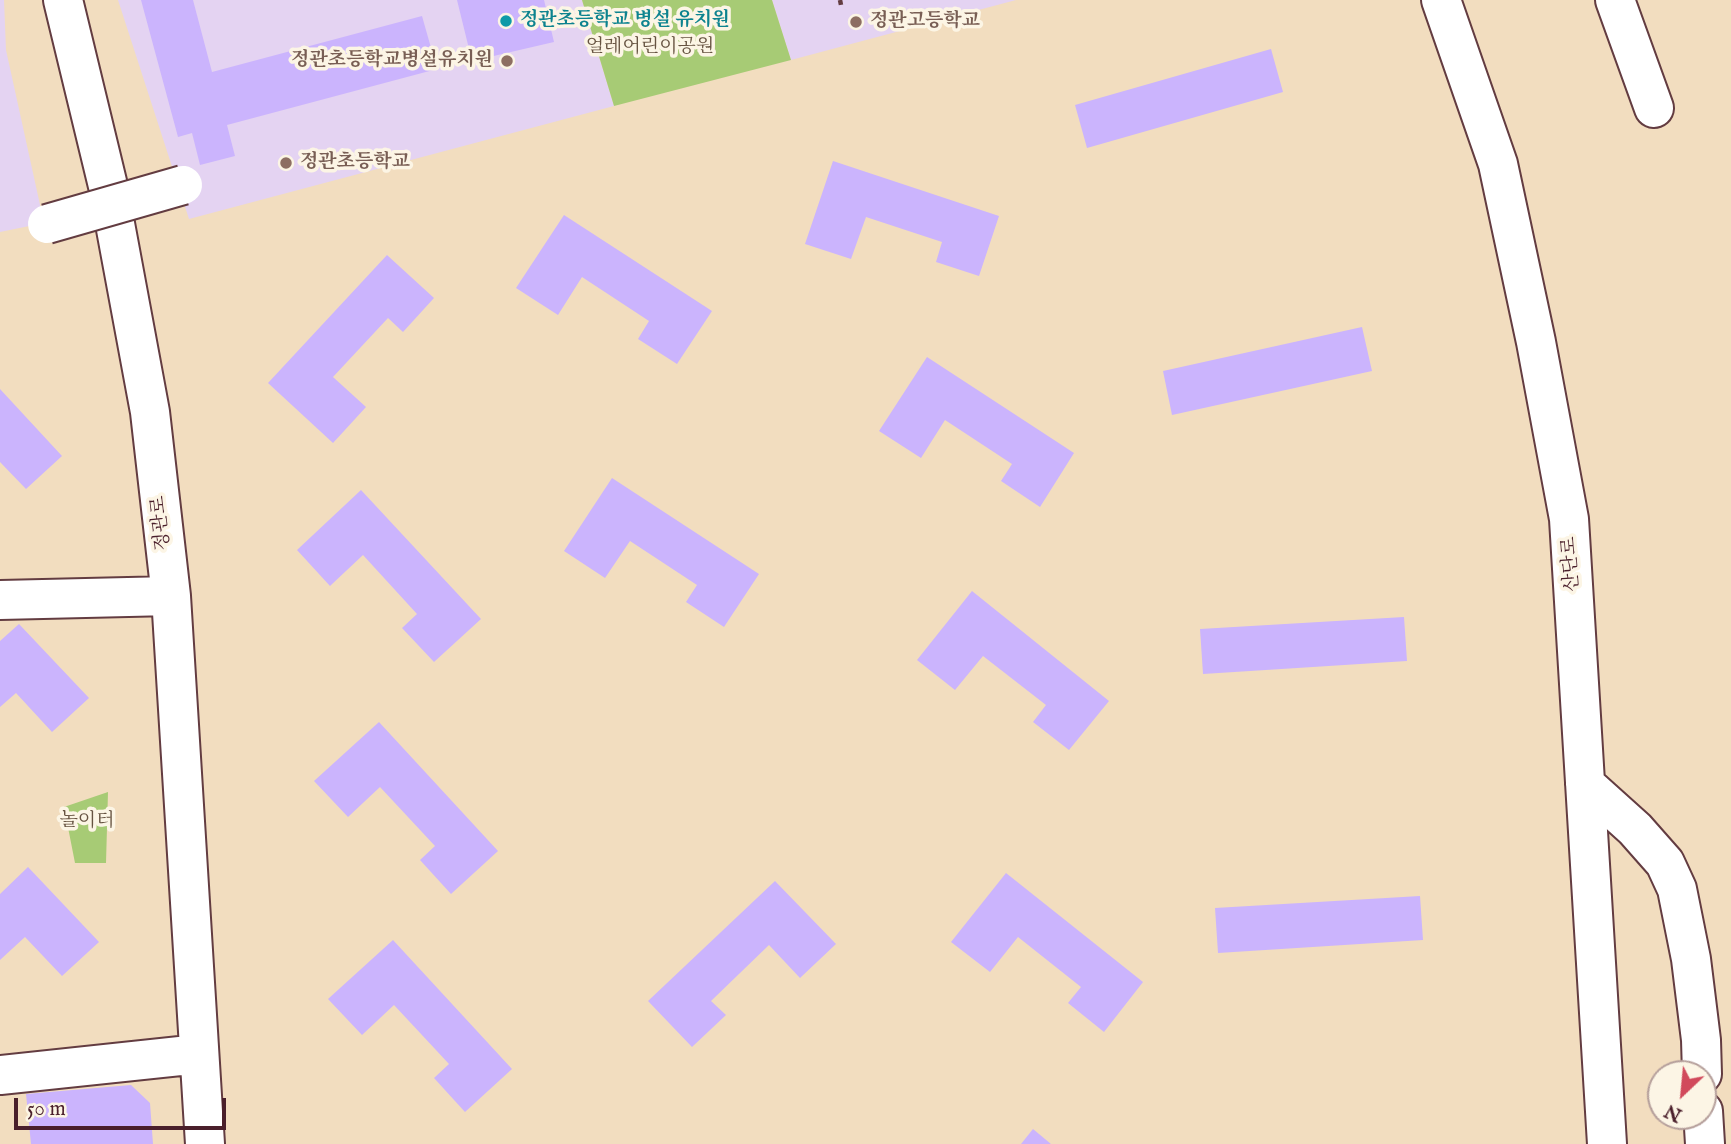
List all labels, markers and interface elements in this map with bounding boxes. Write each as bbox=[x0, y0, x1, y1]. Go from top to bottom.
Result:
place label: 정관초등학교 병설 유치원 bbox=[520, 10, 730, 32]
place label: 정관고등학교 bbox=[870, 11, 980, 33]
marker: 정관초등학교 병설 유치원 bbox=[498, 13, 514, 29]
marker: 정관고등학교 bbox=[848, 14, 864, 30]
park label: 얼레어린이공원 bbox=[586, 37, 714, 59]
place label: 정관초등학교병설유치원 bbox=[291, 50, 493, 72]
marker: 정관초등학교병설유치원 bbox=[499, 53, 515, 69]
place label: 정관초등학교 bbox=[300, 152, 410, 174]
marker: 정관초등학교 bbox=[278, 155, 294, 171]
street label: 정관로 bbox=[148, 494, 176, 552]
street label: 산단로 bbox=[1559, 536, 1585, 592]
park label: 놀이터 bbox=[59, 811, 115, 833]
north arrow bbox=[1647, 1060, 1717, 1130]
scale bar bbox=[18, 1084, 229, 1128]
text: 50 m bbox=[27, 1096, 66, 1123]
text: N bbox=[1661, 1098, 1686, 1126]

